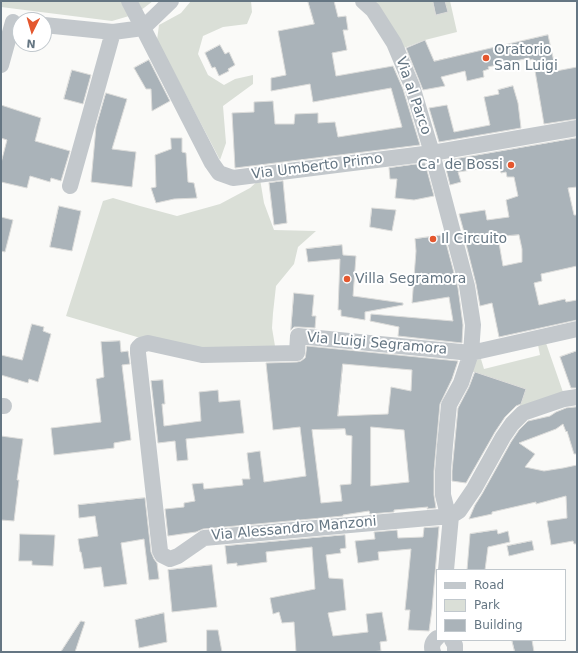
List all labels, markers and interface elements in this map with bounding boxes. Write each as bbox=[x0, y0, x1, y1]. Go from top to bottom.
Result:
north arrow bbox=[12, 12, 52, 52]
text: N bbox=[26, 37, 36, 50]
place label: Oratorio San Luigi bbox=[494, 42, 558, 74]
marker: Oratorio San Luigi bbox=[481, 53, 491, 63]
street label: Via al Parco bbox=[392, 55, 434, 137]
street label: Via Umberto Primo bbox=[251, 151, 383, 183]
place label: Ca' de Bossi bbox=[418, 157, 503, 173]
marker: Ca' de Bossi bbox=[506, 160, 516, 170]
place label: Il Circuito bbox=[441, 231, 507, 247]
marker: Il Circuito bbox=[428, 234, 438, 244]
place label: Villa Segramora bbox=[355, 271, 466, 287]
marker: Villa Segramora bbox=[342, 274, 352, 284]
street label: Via Luigi Segramora bbox=[306, 329, 448, 359]
street label: Via Alessandro Manzoni bbox=[211, 513, 377, 545]
legend bbox=[436, 569, 566, 641]
text: Road bbox=[474, 578, 504, 592]
text: Park bbox=[474, 598, 500, 612]
text: Building bbox=[474, 618, 523, 632]

